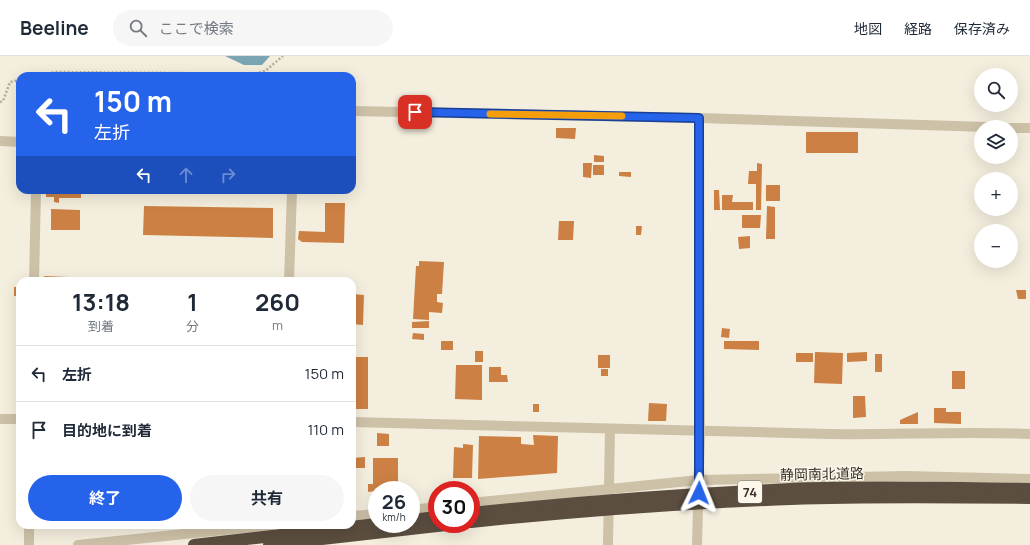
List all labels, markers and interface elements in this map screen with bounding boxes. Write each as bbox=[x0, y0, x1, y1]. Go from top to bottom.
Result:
search box bbox=[113, 10, 393, 46]
text: Beeline bbox=[20, 15, 89, 41]
icon: search bbox=[127, 17, 149, 39]
text: ここで検索 bbox=[159, 18, 234, 39]
text: 地図 bbox=[854, 19, 882, 38]
text: 経路 bbox=[904, 19, 932, 38]
text: 保存済み bbox=[954, 19, 1010, 38]
map controls bbox=[974, 68, 1018, 268]
button: search bbox=[974, 68, 1018, 112]
text: 150 m bbox=[94, 82, 172, 120]
icon: left bbox=[28, 88, 80, 140]
pin bbox=[398, 95, 432, 129]
icon: arrive bbox=[404, 101, 426, 123]
text: 左折 bbox=[94, 120, 130, 144]
button: layers bbox=[974, 120, 1018, 164]
icon: left bbox=[133, 164, 155, 186]
icon: ahead bbox=[175, 164, 197, 186]
icon: right bbox=[217, 164, 239, 186]
button: + bbox=[974, 172, 1018, 216]
button: − bbox=[974, 224, 1018, 268]
text: 13:18 bbox=[72, 285, 130, 318]
text: 1 bbox=[187, 285, 198, 318]
text: 260 bbox=[255, 285, 300, 318]
text: m bbox=[272, 316, 283, 334]
text: 到着 bbox=[88, 317, 114, 335]
text: 分 bbox=[186, 317, 199, 335]
icon: left bbox=[28, 363, 50, 385]
text: 150 m bbox=[305, 363, 344, 384]
text: 左折 bbox=[62, 364, 92, 385]
icon: arrive bbox=[28, 419, 50, 441]
text: 110 m bbox=[307, 419, 344, 440]
text: 目的地に到着 bbox=[62, 420, 152, 441]
street label: 静岡南北道路 bbox=[780, 463, 864, 484]
position arrow bbox=[678, 472, 720, 514]
button: 終了 bbox=[28, 475, 182, 521]
button: 共有 bbox=[190, 475, 344, 521]
speed limit sign: 30 bbox=[428, 481, 480, 533]
road number: 74 bbox=[738, 481, 762, 503]
text: 26 bbox=[382, 488, 406, 515]
text: km/h bbox=[382, 510, 406, 524]

